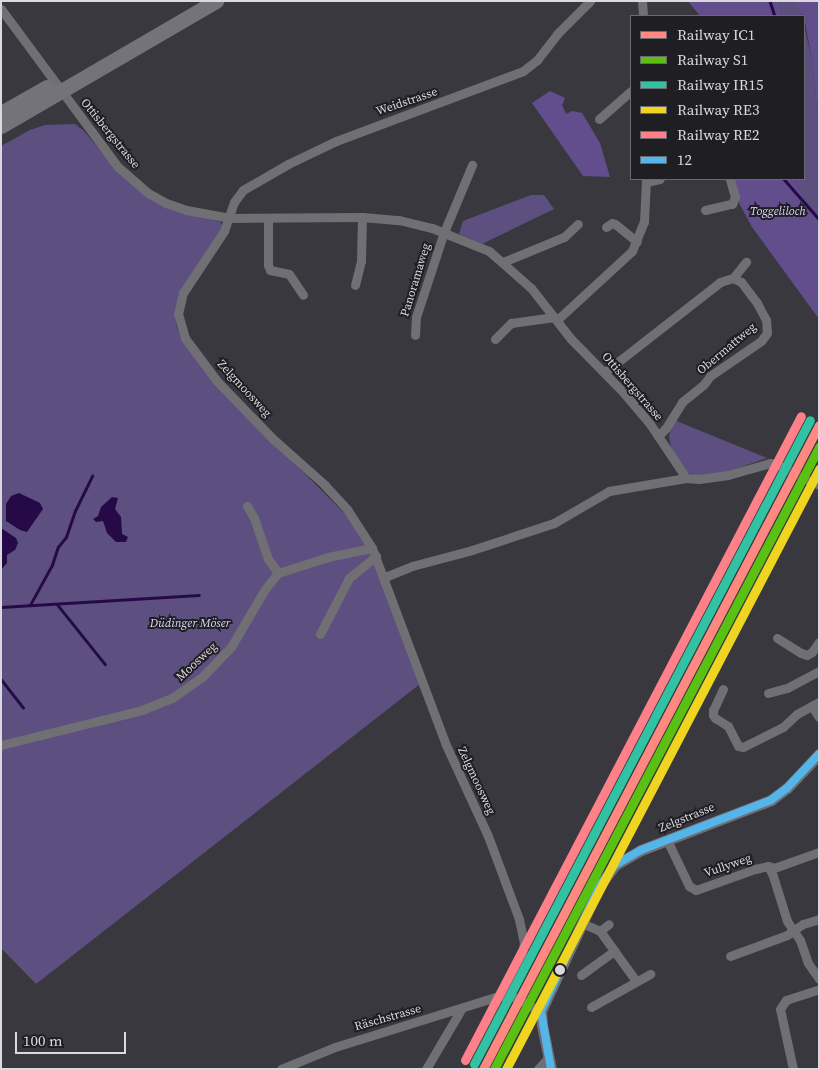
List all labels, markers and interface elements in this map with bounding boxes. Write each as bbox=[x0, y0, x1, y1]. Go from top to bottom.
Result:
legend bbox=[630, 15, 805, 180]
text: Railway IC1 bbox=[677, 24, 755, 45]
text: Railway S1 bbox=[677, 49, 748, 70]
text: Railway IR15 bbox=[677, 74, 763, 95]
street label: Weidstrasse bbox=[374, 85, 440, 119]
street label: Ottisbergstrasse bbox=[77, 96, 143, 172]
text: Railway RE3 bbox=[677, 99, 759, 120]
text: Railway RE2 bbox=[677, 124, 759, 145]
text: 12 bbox=[677, 149, 692, 170]
park label: Toggeliloch bbox=[750, 205, 806, 219]
street label: Panoramaweg bbox=[398, 242, 434, 318]
street label: Obermattweg bbox=[694, 320, 760, 378]
street label: Ottisbergstrasse bbox=[598, 350, 666, 424]
street label: Zelgmoosweg bbox=[214, 357, 274, 421]
park label: Düdinger Möser bbox=[150, 617, 230, 631]
street label: Moosweg bbox=[174, 640, 220, 684]
street label: Zelgmoosweg bbox=[454, 745, 498, 817]
street label: Zelgstrasse bbox=[657, 800, 717, 836]
street label: Vullyweg bbox=[703, 851, 753, 881]
unlabelled marker bbox=[555, 965, 565, 975]
street label: Räschstrasse bbox=[353, 1002, 423, 1034]
scale bar bbox=[18, 1022, 129, 1054]
text: 100 m bbox=[23, 1030, 63, 1051]

